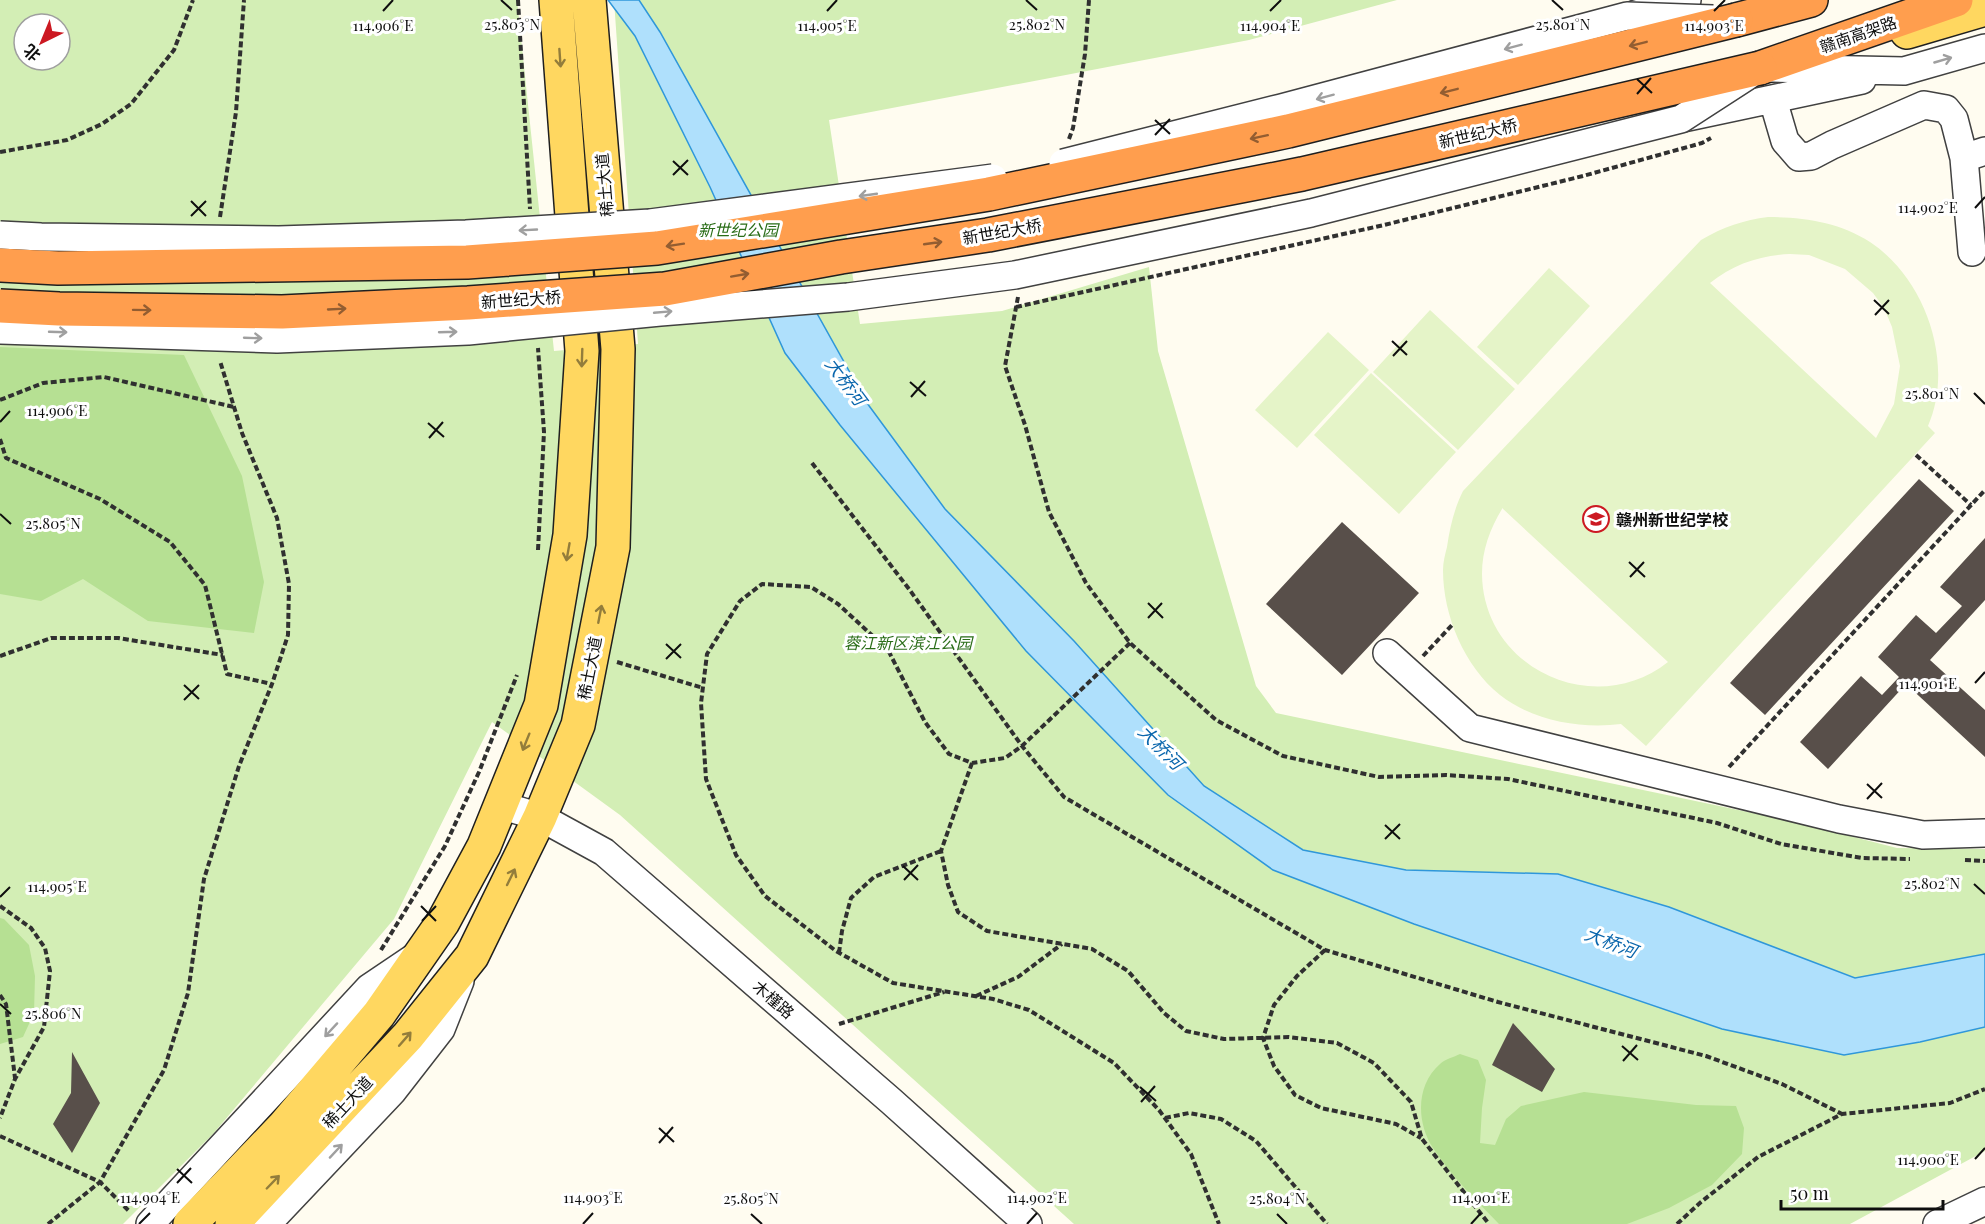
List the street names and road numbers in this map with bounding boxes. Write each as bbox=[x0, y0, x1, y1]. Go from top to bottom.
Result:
street label: 赣南高架路 bbox=[1817, 11, 1899, 57]
street label: 新世纪大桥 bbox=[1437, 114, 1519, 152]
street label: 稀土大道 bbox=[591, 152, 617, 218]
street label: 新世纪大桥 bbox=[961, 214, 1043, 248]
street label: 新世纪大桥 bbox=[480, 286, 562, 312]
street label: 稀土大道 bbox=[573, 635, 605, 701]
street label: 木槿路 bbox=[749, 975, 799, 1023]
street label: 稀土大道 bbox=[317, 1071, 377, 1133]

